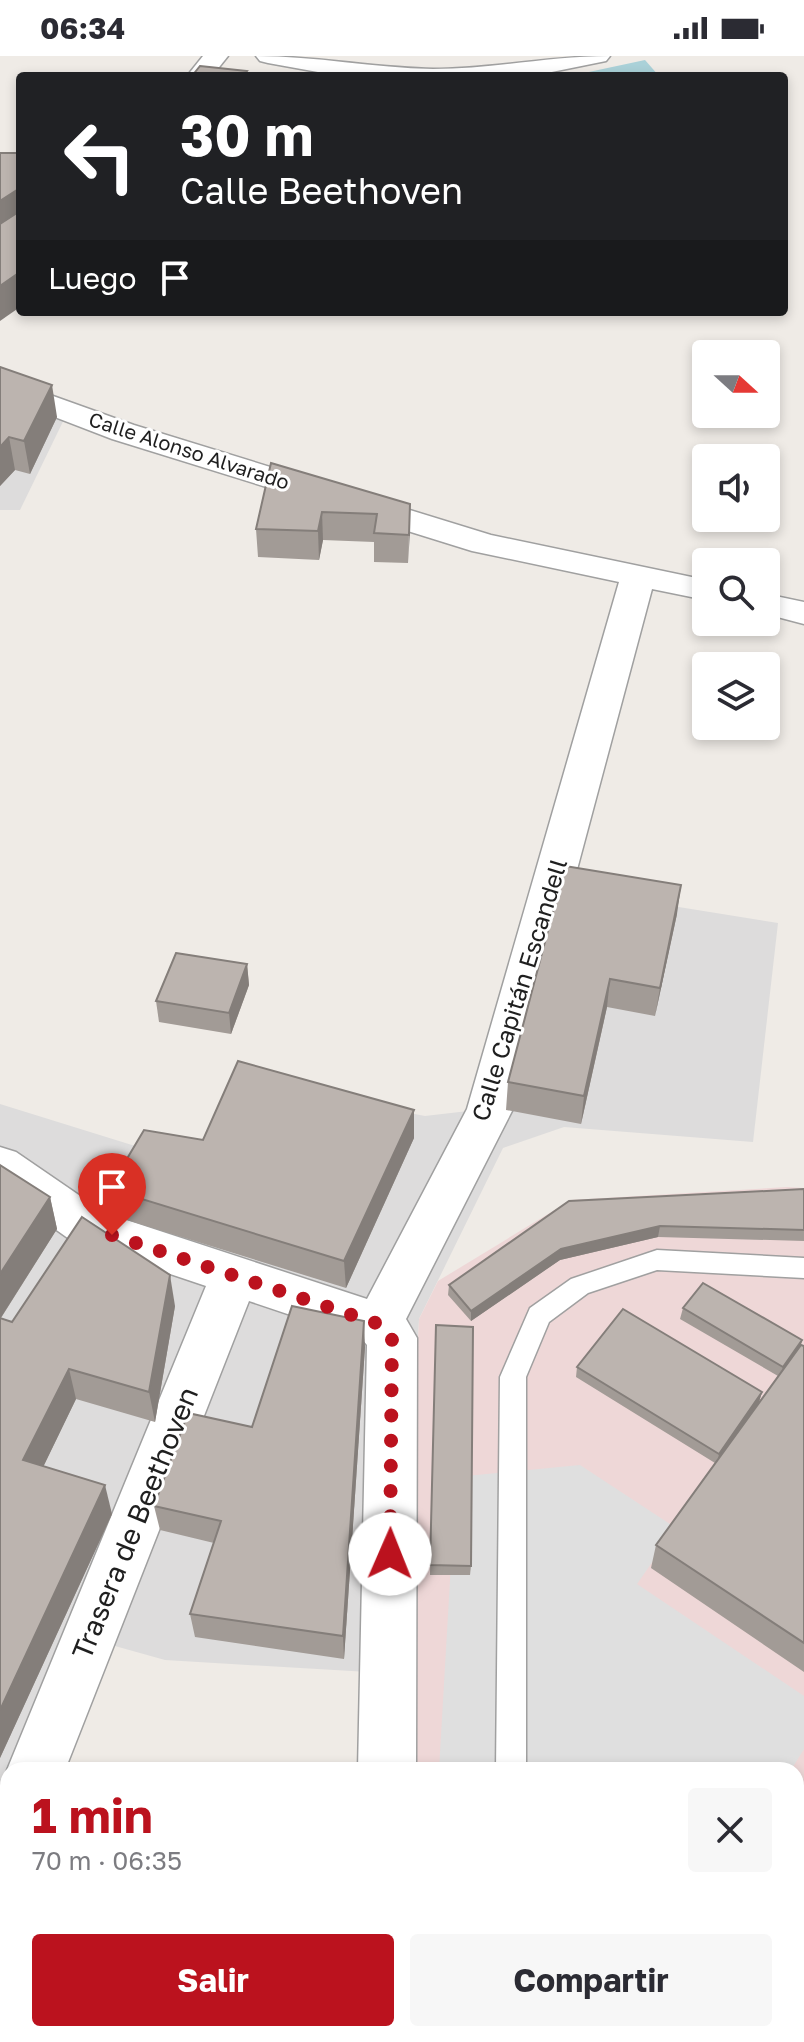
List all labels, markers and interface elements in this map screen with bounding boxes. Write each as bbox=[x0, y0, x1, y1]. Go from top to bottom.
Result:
text: 06:34 bbox=[40, 10, 125, 46]
text: 30 m bbox=[180, 101, 314, 168]
icon: left bbox=[48, 104, 152, 208]
text: Calle Beethoven bbox=[180, 169, 463, 212]
icon: arrive bbox=[153, 256, 197, 300]
text: Luego bbox=[48, 260, 137, 296]
north arrow bbox=[692, 340, 780, 428]
map controls bbox=[692, 340, 780, 740]
street label: Calle Alonso Alvarado bbox=[86, 406, 293, 494]
button: sound bbox=[692, 444, 780, 532]
button: search bbox=[692, 548, 780, 636]
button: layers bbox=[692, 652, 780, 740]
street label: Calle Capitán Escandell bbox=[465, 855, 572, 1124]
pin bbox=[78, 1153, 146, 1235]
icon: arrive bbox=[90, 1165, 134, 1209]
street label: Trasera de Beethoven bbox=[65, 1382, 204, 1664]
position arrow bbox=[348, 1512, 432, 1596]
text: 1 min bbox=[32, 1786, 153, 1844]
button: close bbox=[688, 1788, 772, 1872]
text: 70 m · 06:35 bbox=[32, 1845, 182, 1876]
button: Salir bbox=[32, 1934, 394, 2026]
button: Compartir bbox=[410, 1934, 772, 2026]

